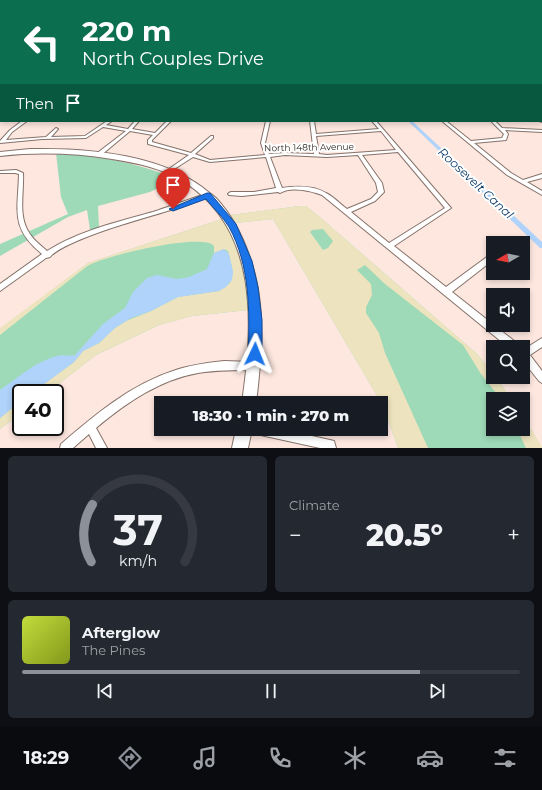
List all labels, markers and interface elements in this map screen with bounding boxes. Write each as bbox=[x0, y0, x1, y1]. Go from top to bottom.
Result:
text: 220 m bbox=[82, 14, 171, 48]
icon: left bbox=[16, 16, 68, 68]
text: North Couples Drive bbox=[82, 48, 264, 70]
icon: arrive bbox=[62, 92, 84, 114]
text: Then bbox=[16, 94, 54, 113]
street label: North 148th Avenue bbox=[264, 141, 355, 153]
water label: Roosevelt Canal bbox=[435, 144, 517, 222]
pin bbox=[156, 168, 190, 209]
icon: arrive bbox=[162, 174, 184, 196]
north arrow bbox=[486, 236, 530, 280]
map controls bbox=[486, 236, 530, 436]
button: sound bbox=[486, 288, 530, 332]
position arrow bbox=[234, 333, 276, 375]
button: search bbox=[486, 340, 530, 384]
speed limit sign: 40 bbox=[12, 384, 64, 436]
button: layers bbox=[486, 392, 530, 436]
text: 18:30 · 1 min · 270 m bbox=[193, 406, 349, 425]
text: Climate bbox=[289, 497, 340, 513]
text: 37 bbox=[111, 505, 163, 555]
text: 20.5° bbox=[366, 517, 443, 554]
text: − bbox=[289, 522, 302, 549]
text: + bbox=[507, 522, 520, 549]
text: km/h bbox=[118, 552, 157, 570]
text: Afterglow bbox=[82, 623, 160, 642]
text: The Pines bbox=[82, 642, 145, 658]
icon: previous bbox=[94, 680, 116, 702]
icon: pause bbox=[260, 680, 282, 702]
icon: next bbox=[426, 680, 448, 702]
icon: directions bbox=[116, 744, 144, 772]
icon: music bbox=[191, 744, 219, 772]
icon: phone bbox=[266, 744, 294, 772]
icon: climate bbox=[341, 744, 369, 772]
icon: car bbox=[416, 744, 444, 772]
icon: filters bbox=[491, 744, 519, 772]
text: 18:29 bbox=[23, 747, 69, 769]

